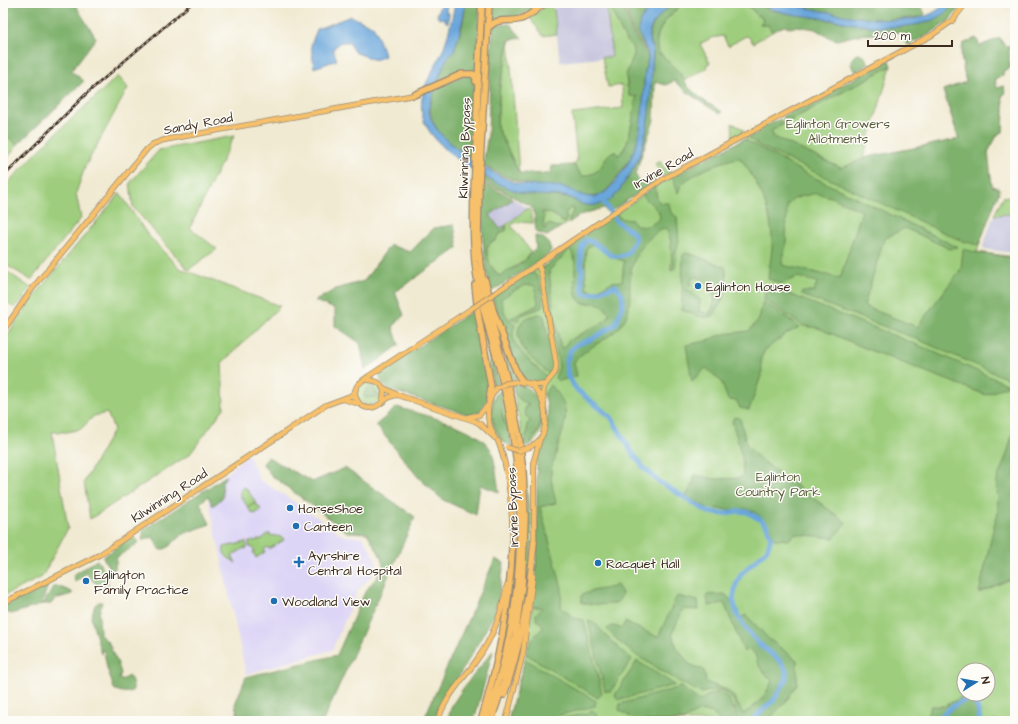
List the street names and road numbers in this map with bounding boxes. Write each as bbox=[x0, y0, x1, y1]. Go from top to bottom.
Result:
street label: Kilwinning Bypass bbox=[454, 97, 477, 199]
street label: Sandy Road bbox=[162, 108, 235, 141]
street label: Irvine Road bbox=[630, 144, 697, 193]
street label: Kilwinning Road bbox=[128, 464, 212, 528]
street label: Irvine Bypass bbox=[503, 466, 524, 547]

